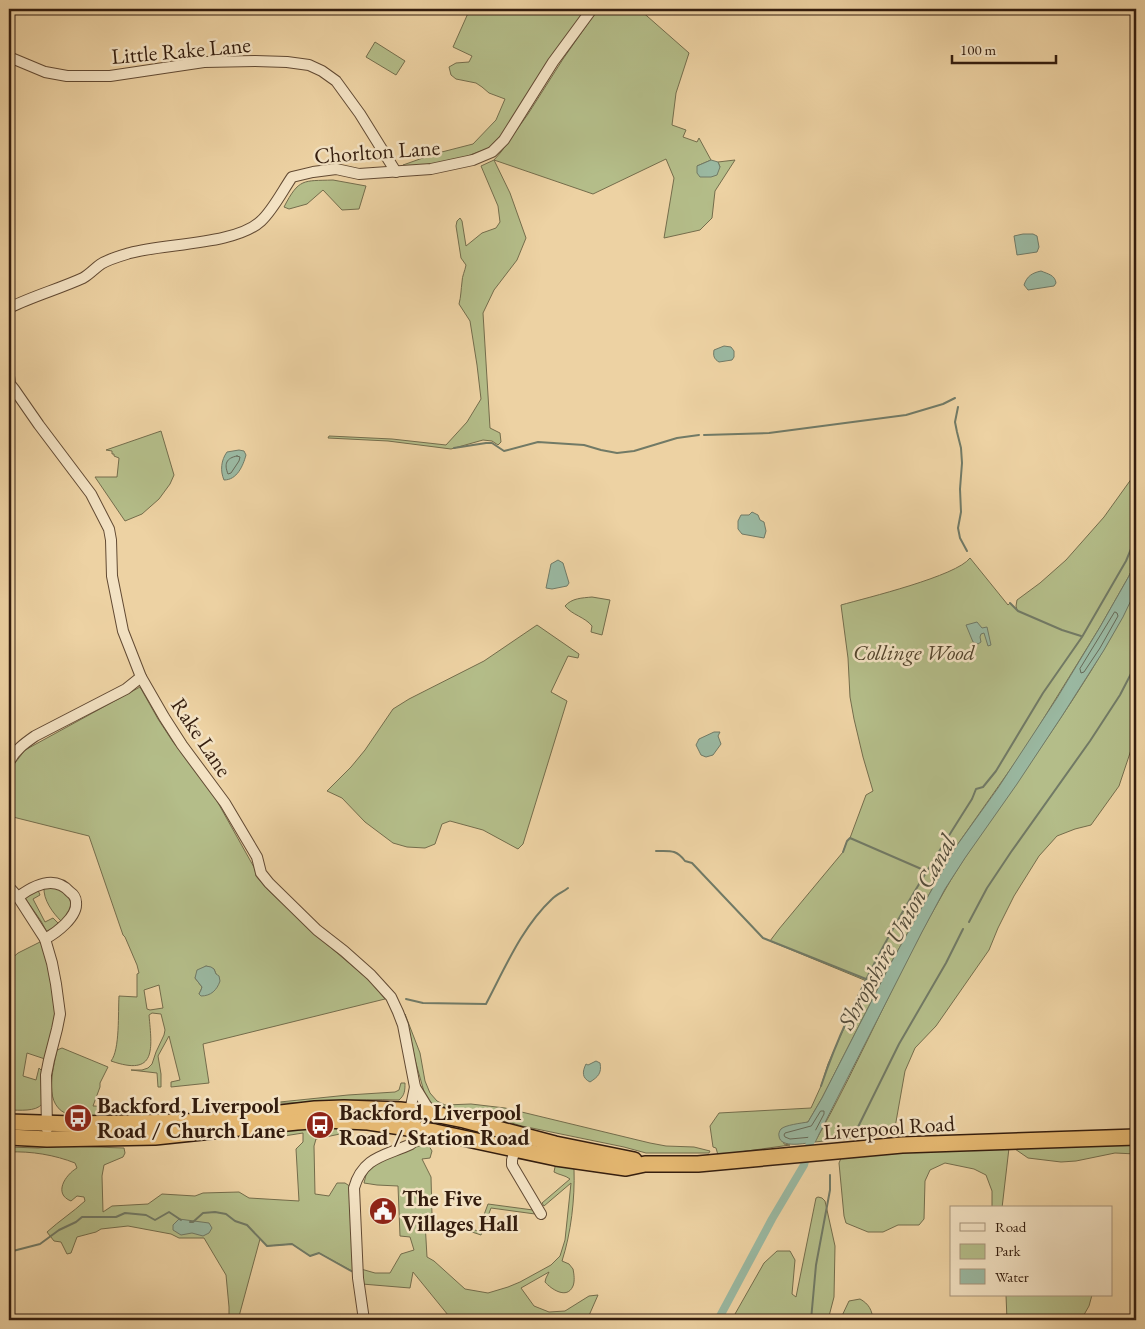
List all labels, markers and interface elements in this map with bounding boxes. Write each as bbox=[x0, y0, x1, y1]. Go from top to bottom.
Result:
street label: Little Rake Lane bbox=[110, 30, 252, 71]
scale bar bbox=[952, 32, 1056, 64]
text: 100 m bbox=[960, 40, 997, 59]
street label: Chorlton Lane bbox=[313, 133, 441, 170]
park label: Collinge Wood bbox=[853, 638, 976, 667]
street label: Rake Lane bbox=[165, 692, 239, 783]
water label: Shropshire Union Canal bbox=[830, 828, 964, 1036]
place label: Backford, Liverpool Road / Church Lane bbox=[97, 1091, 285, 1145]
place label: Backford, Liverpool Road / Station Road bbox=[339, 1098, 530, 1152]
bus stop icon: Backford, Liverpool Road / Church Lane bbox=[63, 1103, 93, 1133]
street label: Liverpool Road bbox=[822, 1108, 957, 1147]
bus stop icon: Backford, Liverpool Road / Station Road bbox=[305, 1110, 335, 1140]
place label: The Five Villages Hall bbox=[402, 1184, 519, 1238]
public building icon: The Five Villages Hall bbox=[368, 1196, 398, 1226]
legend bbox=[950, 1206, 1112, 1296]
text: Road bbox=[995, 1217, 1027, 1236]
text: Park bbox=[995, 1241, 1022, 1260]
text: Water bbox=[995, 1267, 1029, 1286]

